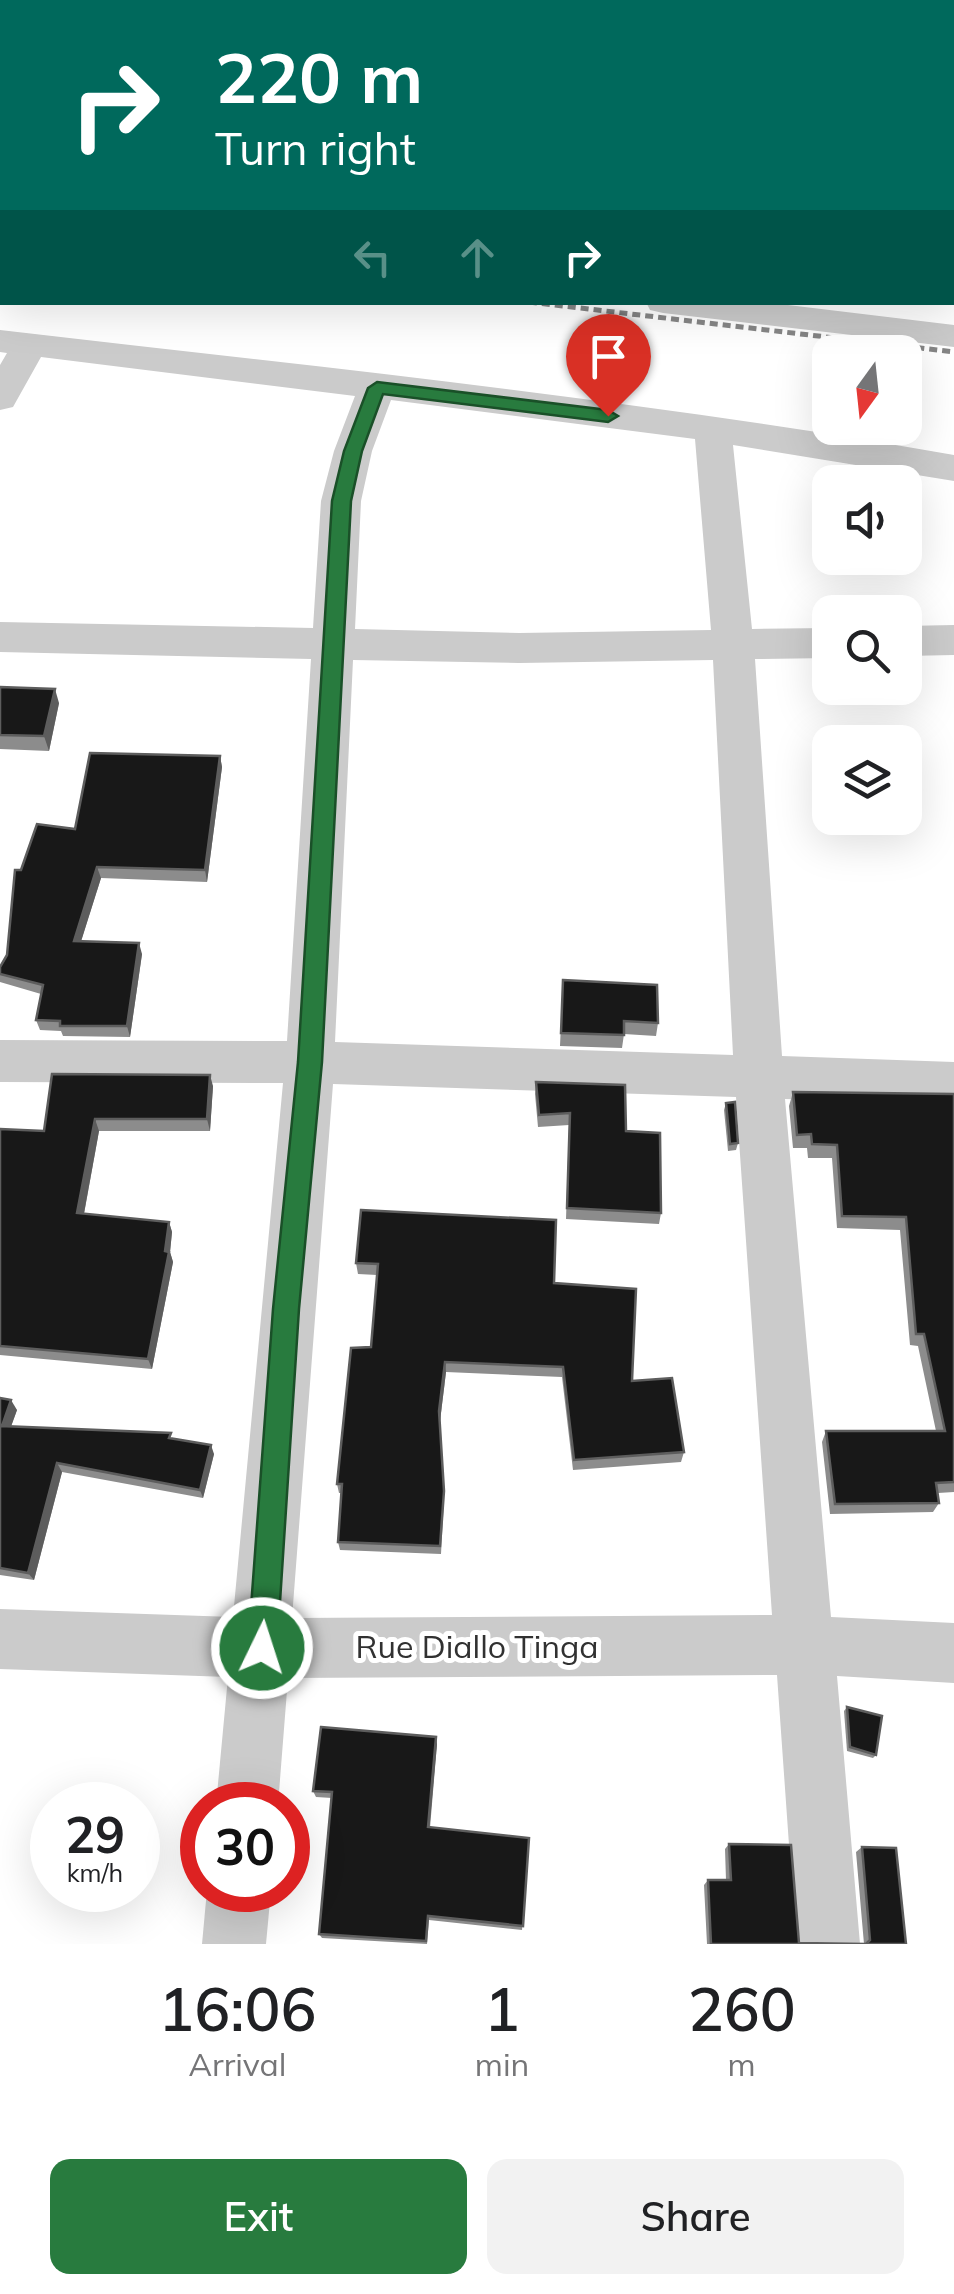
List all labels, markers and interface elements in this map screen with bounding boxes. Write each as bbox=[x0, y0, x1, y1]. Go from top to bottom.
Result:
text: 220 m bbox=[215, 33, 423, 121]
icon: right bbox=[50, 40, 180, 170]
text: Turn right bbox=[215, 120, 416, 176]
icon: left bbox=[345, 230, 400, 285]
icon: ahead bbox=[450, 230, 505, 285]
icon: right bbox=[555, 230, 610, 285]
pin bbox=[566, 314, 651, 417]
icon: arrive bbox=[581, 329, 636, 384]
north arrow bbox=[812, 335, 922, 445]
map controls bbox=[812, 335, 922, 835]
button: sound bbox=[812, 465, 922, 575]
button: search bbox=[812, 595, 922, 705]
button: layers bbox=[812, 725, 922, 835]
position arrow bbox=[210, 1596, 314, 1700]
street label: Rue Diallo Tinga bbox=[355, 1626, 599, 1666]
speed limit sign: 30 bbox=[180, 1782, 310, 1912]
text: 29 bbox=[65, 1803, 125, 1866]
text: km/h bbox=[67, 1857, 123, 1888]
text: 16:06 bbox=[158, 1971, 317, 2046]
text: 1 bbox=[484, 1971, 520, 2046]
text: 260 bbox=[688, 1971, 796, 2046]
text: Arrival bbox=[189, 2044, 286, 2084]
text: min bbox=[475, 2044, 529, 2084]
text: m bbox=[728, 2044, 756, 2084]
button: Exit bbox=[50, 2159, 467, 2274]
button: Share bbox=[487, 2159, 904, 2274]

